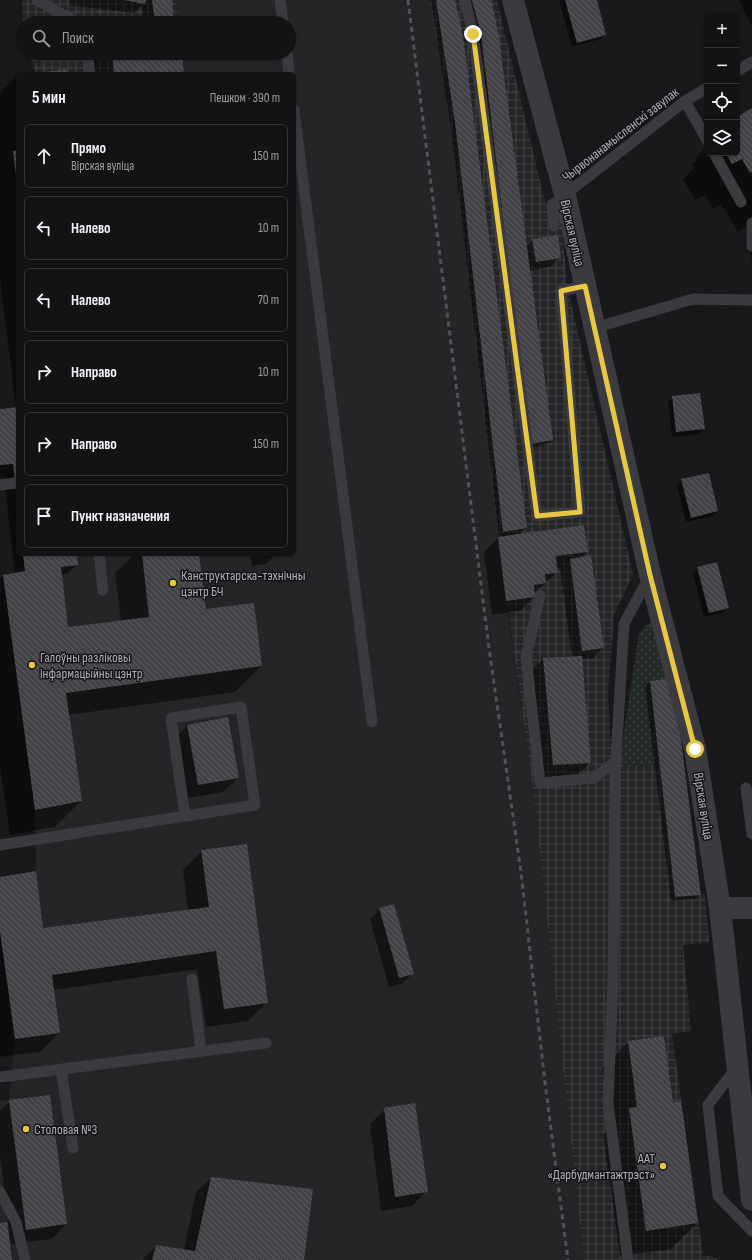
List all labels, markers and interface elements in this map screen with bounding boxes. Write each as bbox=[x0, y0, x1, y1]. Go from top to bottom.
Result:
map controls bbox=[704, 12, 740, 156]
button: + bbox=[704, 12, 740, 48]
search box bbox=[16, 16, 296, 60]
route end bbox=[464, 25, 482, 43]
icon: search bbox=[30, 27, 52, 49]
text: Поиск bbox=[62, 29, 94, 48]
button: − bbox=[704, 48, 740, 84]
street label: Чырвонанамысленскі завулак bbox=[558, 83, 683, 185]
button: locate bbox=[704, 84, 740, 120]
text: 5 мин bbox=[32, 88, 66, 108]
text: Пешком · 390 m bbox=[210, 90, 280, 106]
button: layers bbox=[704, 120, 740, 156]
text: Прямо bbox=[71, 139, 106, 158]
icon: ahead bbox=[33, 145, 55, 167]
text: 150 m bbox=[253, 148, 279, 164]
text: Вірская вуліца bbox=[71, 158, 134, 174]
street label: Вірская вуліца bbox=[557, 198, 588, 268]
icon: left bbox=[33, 217, 55, 239]
text: Налево bbox=[71, 219, 111, 238]
text: 10 m bbox=[258, 220, 279, 236]
icon: left bbox=[33, 289, 55, 311]
text: Налево bbox=[71, 291, 111, 310]
text: 70 m bbox=[258, 292, 279, 308]
icon: right bbox=[33, 361, 55, 383]
text: Направо bbox=[71, 363, 117, 382]
text: 10 m bbox=[258, 364, 279, 380]
icon: right bbox=[33, 433, 55, 455]
text: Направо bbox=[71, 435, 117, 454]
text: 150 m bbox=[253, 436, 279, 452]
icon: arrive bbox=[33, 505, 55, 527]
text: Пункт назначения bbox=[71, 507, 169, 526]
place label: Канструктарска-тэхнічны цэнтр БЧ bbox=[181, 567, 305, 600]
marker: Канструктарска-тэхнічны цэнтр БЧ bbox=[168, 578, 178, 588]
place label: Галоўны разліковы інфармацыйны цэнтр bbox=[40, 649, 143, 682]
marker: Галоўны разліковы інфармацыйны цэнтр bbox=[27, 660, 37, 670]
route start bbox=[686, 740, 704, 758]
street label: Вірская вуліца bbox=[690, 771, 717, 841]
place label: Столовая №3 bbox=[34, 1121, 98, 1138]
marker: Столовая №3 bbox=[21, 1124, 31, 1134]
place label: ААТ «Дарбудмантажтрэст» bbox=[547, 1150, 655, 1183]
marker: ААТ «Дарбудмантажтрэст» bbox=[658, 1161, 668, 1171]

